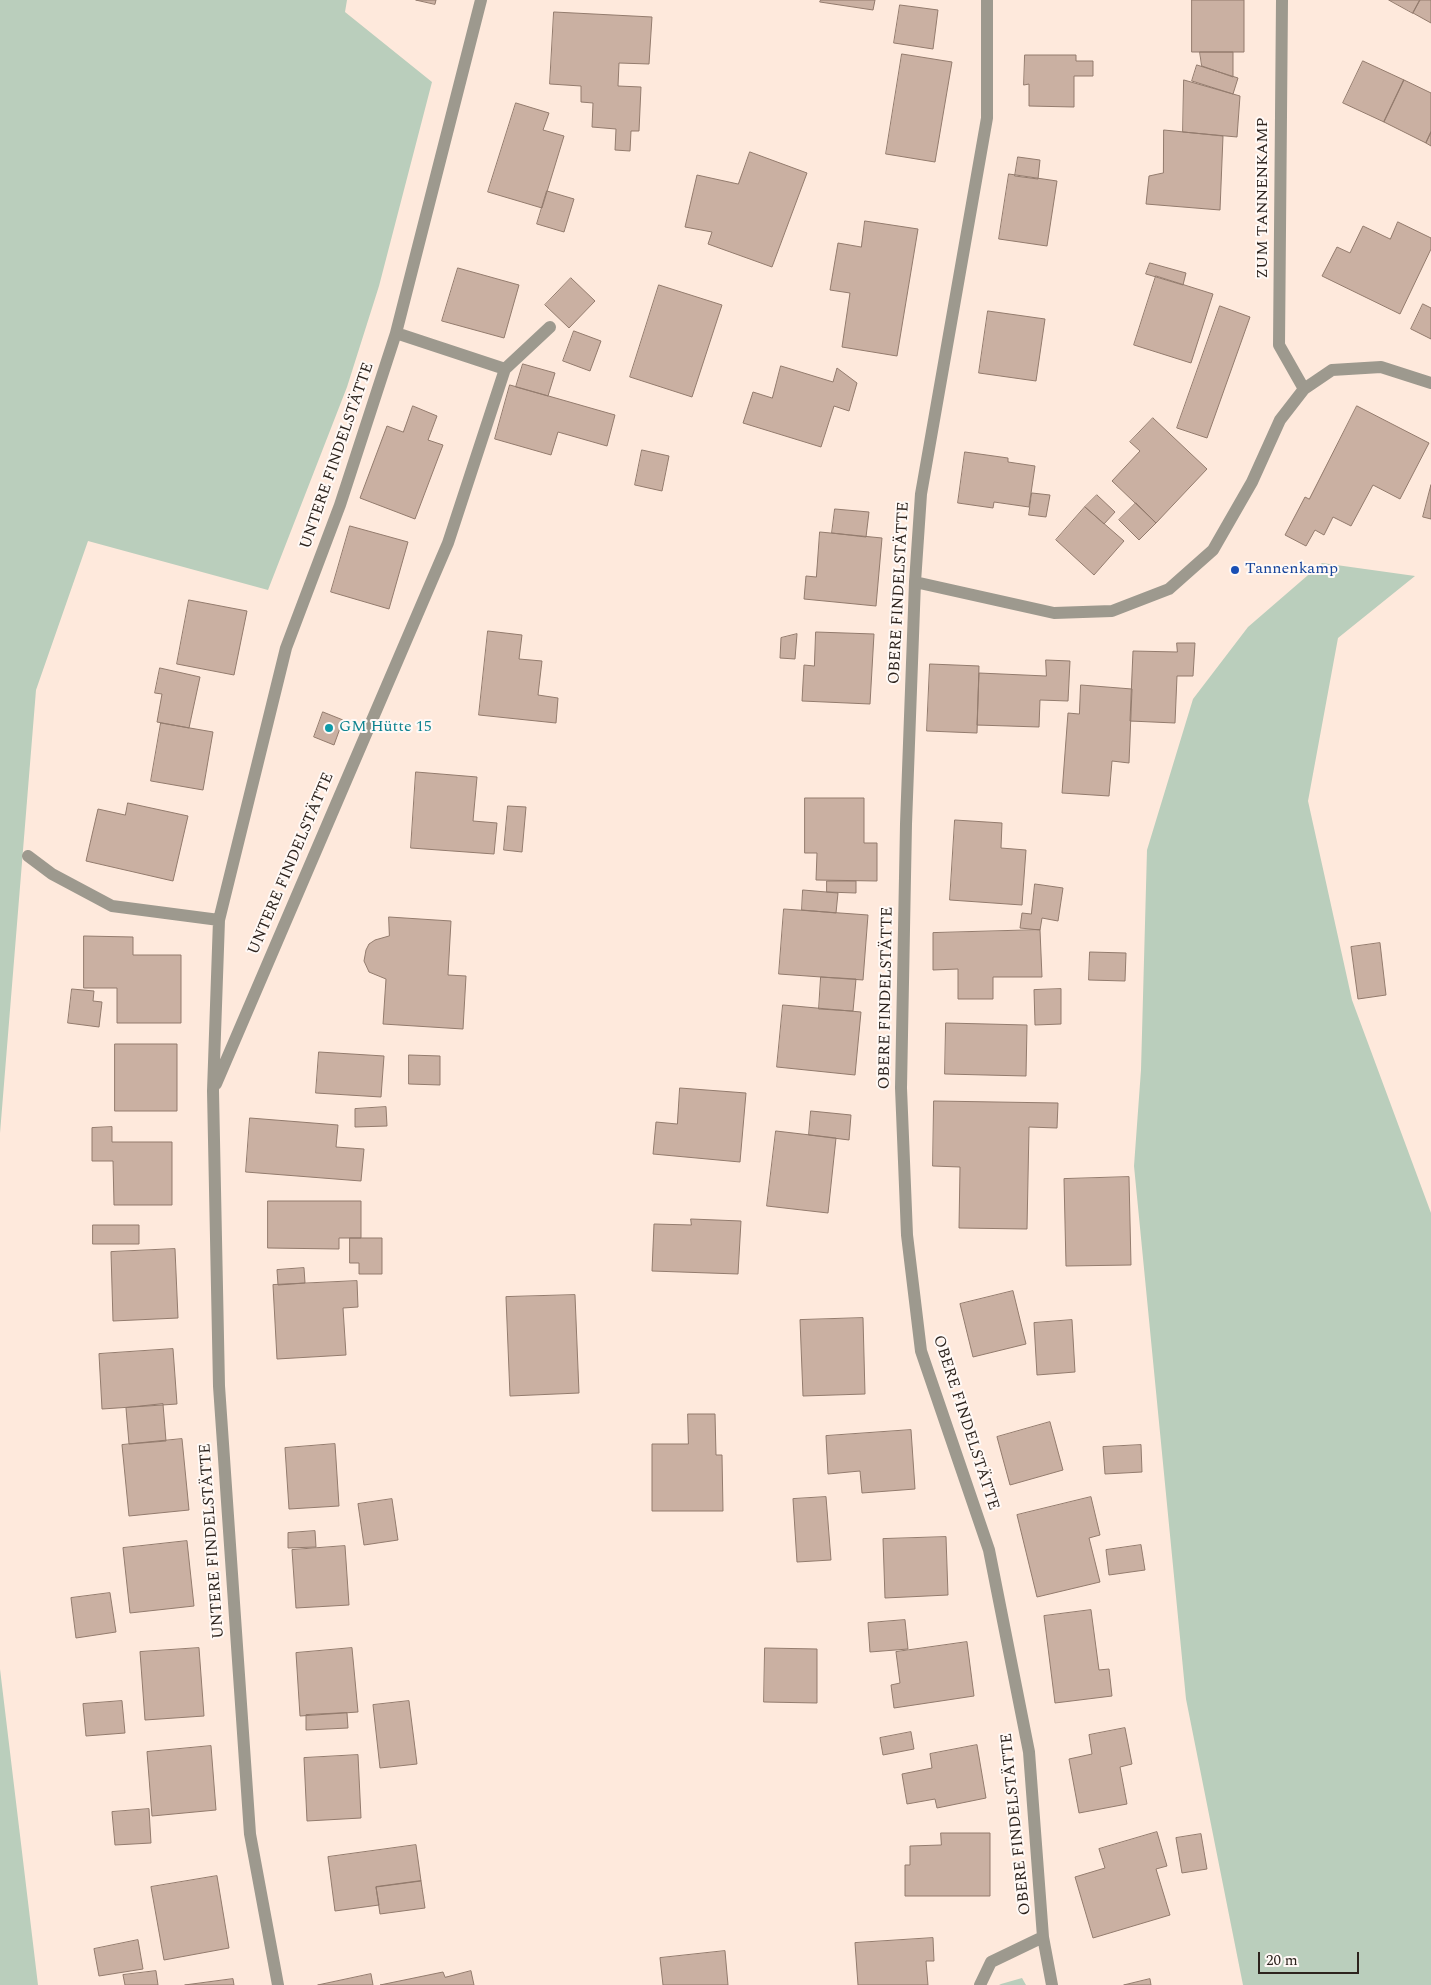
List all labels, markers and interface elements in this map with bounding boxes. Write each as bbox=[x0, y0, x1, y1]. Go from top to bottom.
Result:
street label: ZUM TANNENKAMP bbox=[1254, 117, 1274, 279]
street label: UNTERE FINDELSTÄTTE bbox=[297, 360, 379, 552]
street label: OBERE FINDELSTÄTTE bbox=[886, 501, 914, 685]
place label: Tannenkamp bbox=[1245, 560, 1338, 580]
marker: Tannenkamp bbox=[1229, 564, 1241, 576]
place label: GM Hütte 15 bbox=[339, 718, 432, 738]
marker: GM Hütte 15 bbox=[323, 722, 335, 734]
street label: UNTERE FINDELSTÄTTE bbox=[245, 770, 339, 958]
street label: OBERE FINDELSTÄTTE bbox=[876, 906, 898, 1090]
street label: OBERE FINDELSTÄTTE bbox=[928, 1333, 1002, 1513]
street label: UNTERE FINDELSTÄTTE bbox=[197, 1443, 229, 1639]
street label: OBERE FINDELSTÄTTE bbox=[998, 1732, 1036, 1916]
scale bar bbox=[1261, 1942, 1362, 1974]
text: 20 m bbox=[1266, 1949, 1298, 1972]

